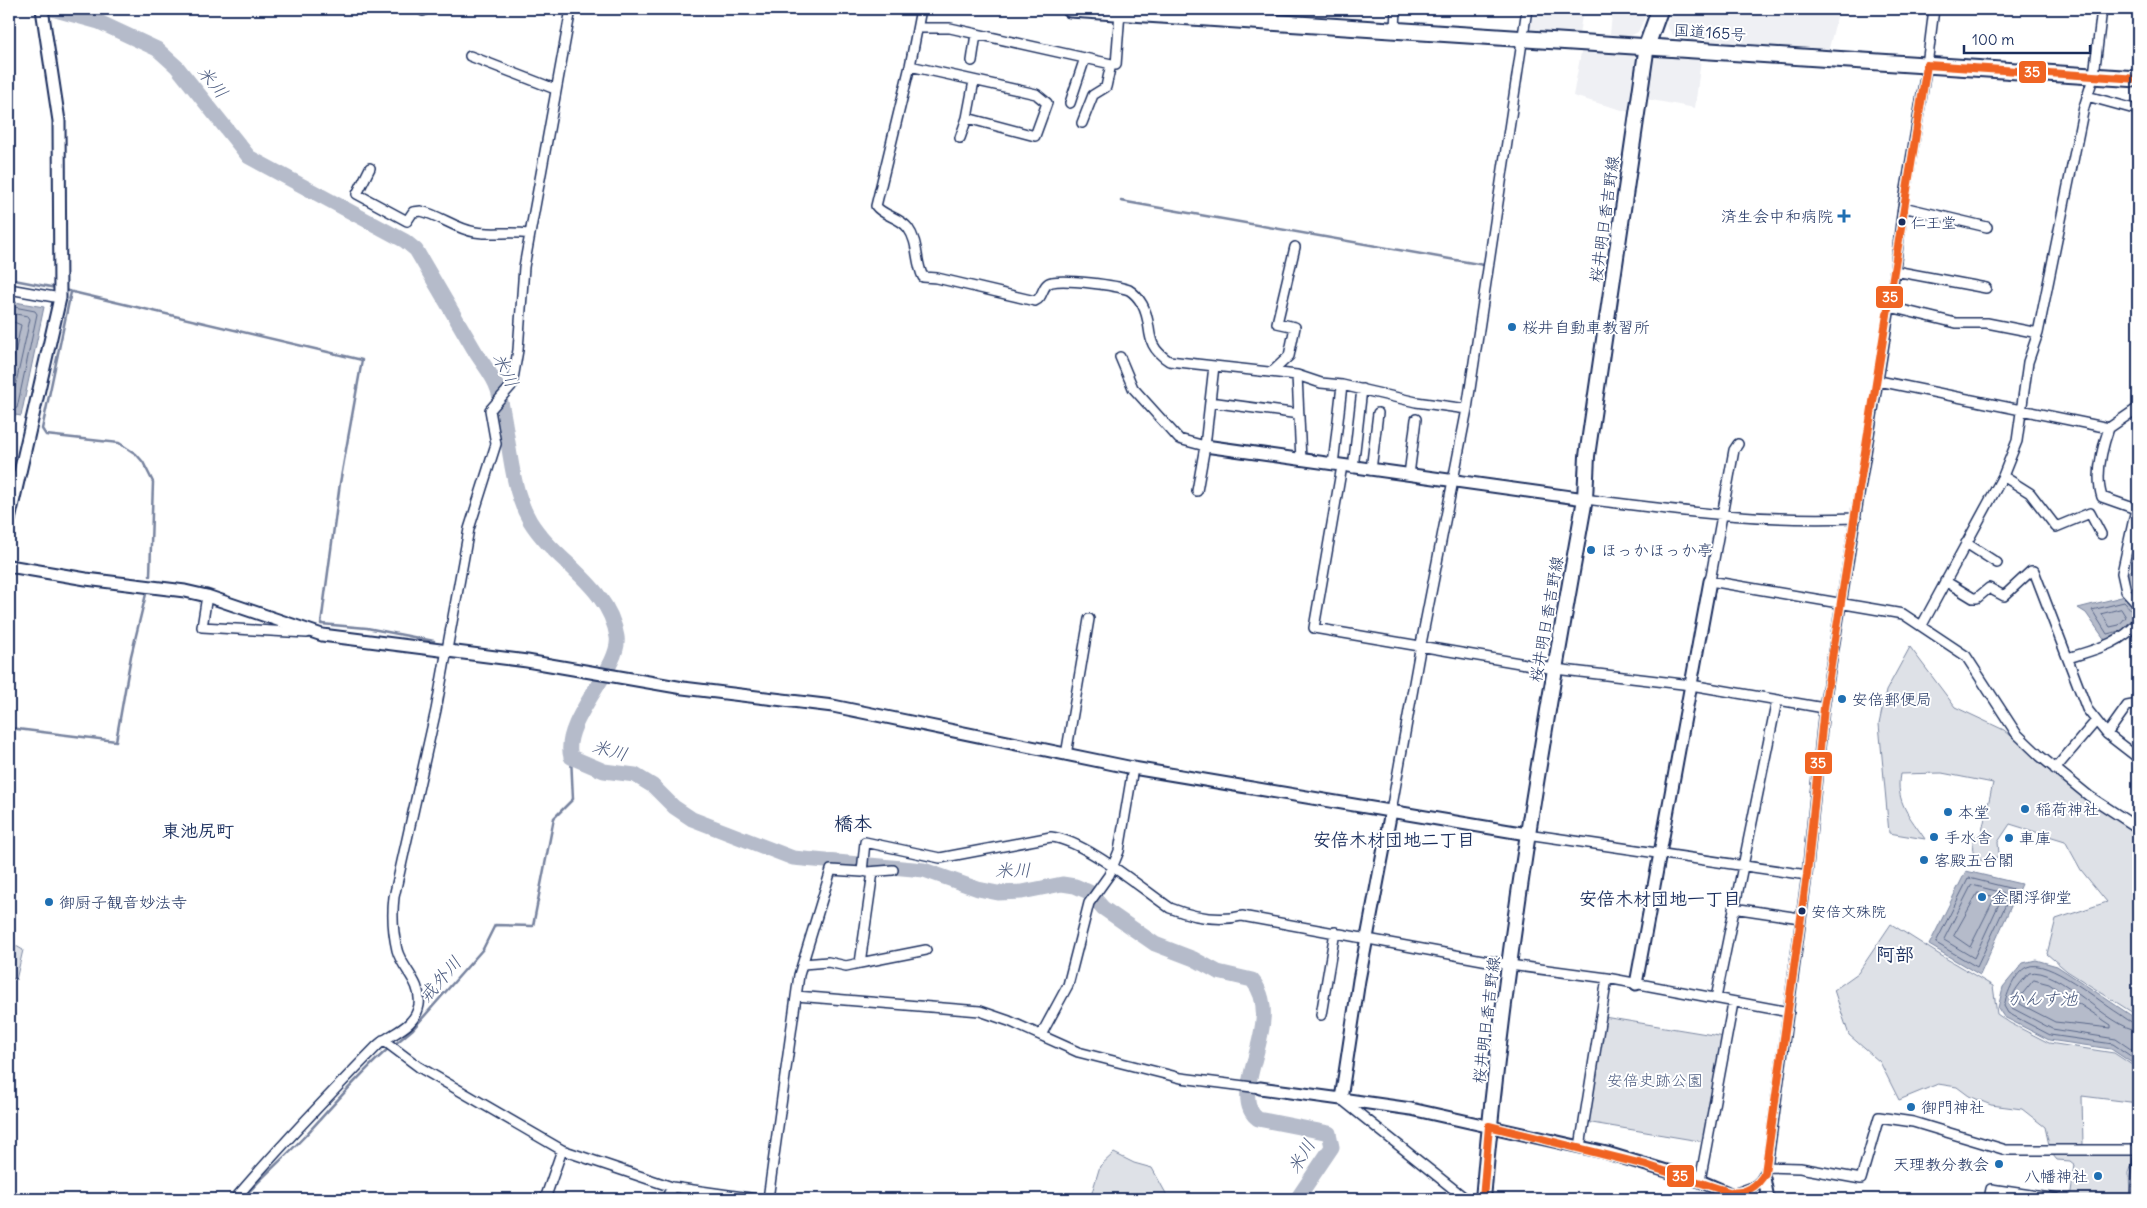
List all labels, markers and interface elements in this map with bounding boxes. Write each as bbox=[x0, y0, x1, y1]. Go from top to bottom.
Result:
street label: 国道165号 bbox=[1673, 19, 1747, 45]
scale bar bbox=[1964, 22, 2091, 54]
text: 100 m bbox=[1972, 30, 2014, 49]
line badge: 35 bbox=[2018, 60, 2047, 84]
water label: 米川 bbox=[193, 61, 233, 103]
text: 35 bbox=[2024, 63, 2040, 81]
street label: 桜井明日香吉野線 bbox=[1585, 154, 1623, 284]
place label: 済生会中和病院 bbox=[1721, 206, 1833, 226]
marker: 済生会中和病院 bbox=[1837, 209, 1851, 223]
place label: 仁王堂 bbox=[1911, 213, 1956, 232]
marker: 仁王堂 bbox=[1897, 217, 1907, 227]
line badge: 35 bbox=[1875, 285, 1904, 309]
text: 35 bbox=[1882, 288, 1898, 306]
place label: 桜井自動車教習所 bbox=[1522, 317, 1650, 337]
marker: 桜井自動車教習所 bbox=[1506, 321, 1518, 333]
water label: 米川 bbox=[488, 349, 524, 391]
place label: ほっかほっか亭 bbox=[1601, 540, 1713, 560]
marker: ほっかほっか亭 bbox=[1585, 544, 1597, 556]
street label: 桜井明日香吉野線 bbox=[1525, 554, 1567, 684]
place label: 安倍郵便局 bbox=[1852, 689, 1932, 709]
marker: 安倍郵便局 bbox=[1836, 693, 1848, 705]
water label: 米川 bbox=[590, 734, 630, 766]
line badge: 35 bbox=[1804, 751, 1833, 775]
text: 35 bbox=[1810, 754, 1826, 772]
place label: 稲荷神社 bbox=[2035, 799, 2099, 819]
place label: 本堂 bbox=[1958, 802, 1990, 822]
marker: 稲荷神社 bbox=[2019, 803, 2031, 815]
marker: 本堂 bbox=[1942, 806, 1954, 818]
district label: 橋本 bbox=[834, 811, 872, 835]
district label: 東池尻町 bbox=[162, 819, 234, 842]
place label: 手水舎 bbox=[1944, 827, 1992, 847]
district label: 安倍木材団地二丁目 bbox=[1313, 828, 1475, 851]
place label: 車庫 bbox=[2019, 828, 2051, 848]
marker: 手水舎 bbox=[1928, 831, 1940, 843]
marker: 車庫 bbox=[2003, 832, 2015, 844]
place label: 客殿五台閣 bbox=[1934, 850, 2014, 870]
marker: 客殿五台閣 bbox=[1918, 854, 1930, 866]
water label: 米川 bbox=[995, 858, 1031, 882]
district label: 安倍木材団地一丁目 bbox=[1579, 887, 1741, 910]
place label: 金閣浮御堂 bbox=[1992, 887, 2072, 907]
marker: 金閣浮御堂 bbox=[1976, 891, 1988, 903]
place label: 御厨子観音妙法寺 bbox=[59, 892, 187, 912]
marker: 御厨子観音妙法寺 bbox=[43, 896, 55, 908]
place label: 安倍文殊院 bbox=[1811, 902, 1886, 921]
marker: 安倍文殊院 bbox=[1797, 906, 1807, 916]
district label: 阿部 bbox=[1876, 942, 1914, 966]
water label: 戒外川 bbox=[414, 951, 466, 1007]
street label: 桜井明日香吉野線 bbox=[1468, 955, 1504, 1085]
water label: かんす池 bbox=[2007, 987, 2078, 1010]
park label: 安倍史跡公園 bbox=[1607, 1070, 1703, 1090]
place label: 御門神社 bbox=[1921, 1097, 1985, 1117]
marker: 御門神社 bbox=[1905, 1101, 1917, 1113]
water label: 米川 bbox=[1282, 1135, 1320, 1177]
place label: 天理教分教会 bbox=[1893, 1154, 1989, 1174]
marker: 天理教分教会 bbox=[1993, 1158, 2005, 1170]
line badge: 35 bbox=[1666, 1164, 1695, 1188]
place label: 八幡神社 bbox=[2024, 1166, 2088, 1186]
text: 35 bbox=[1672, 1167, 1688, 1185]
marker: 八幡神社 bbox=[2092, 1170, 2104, 1182]

